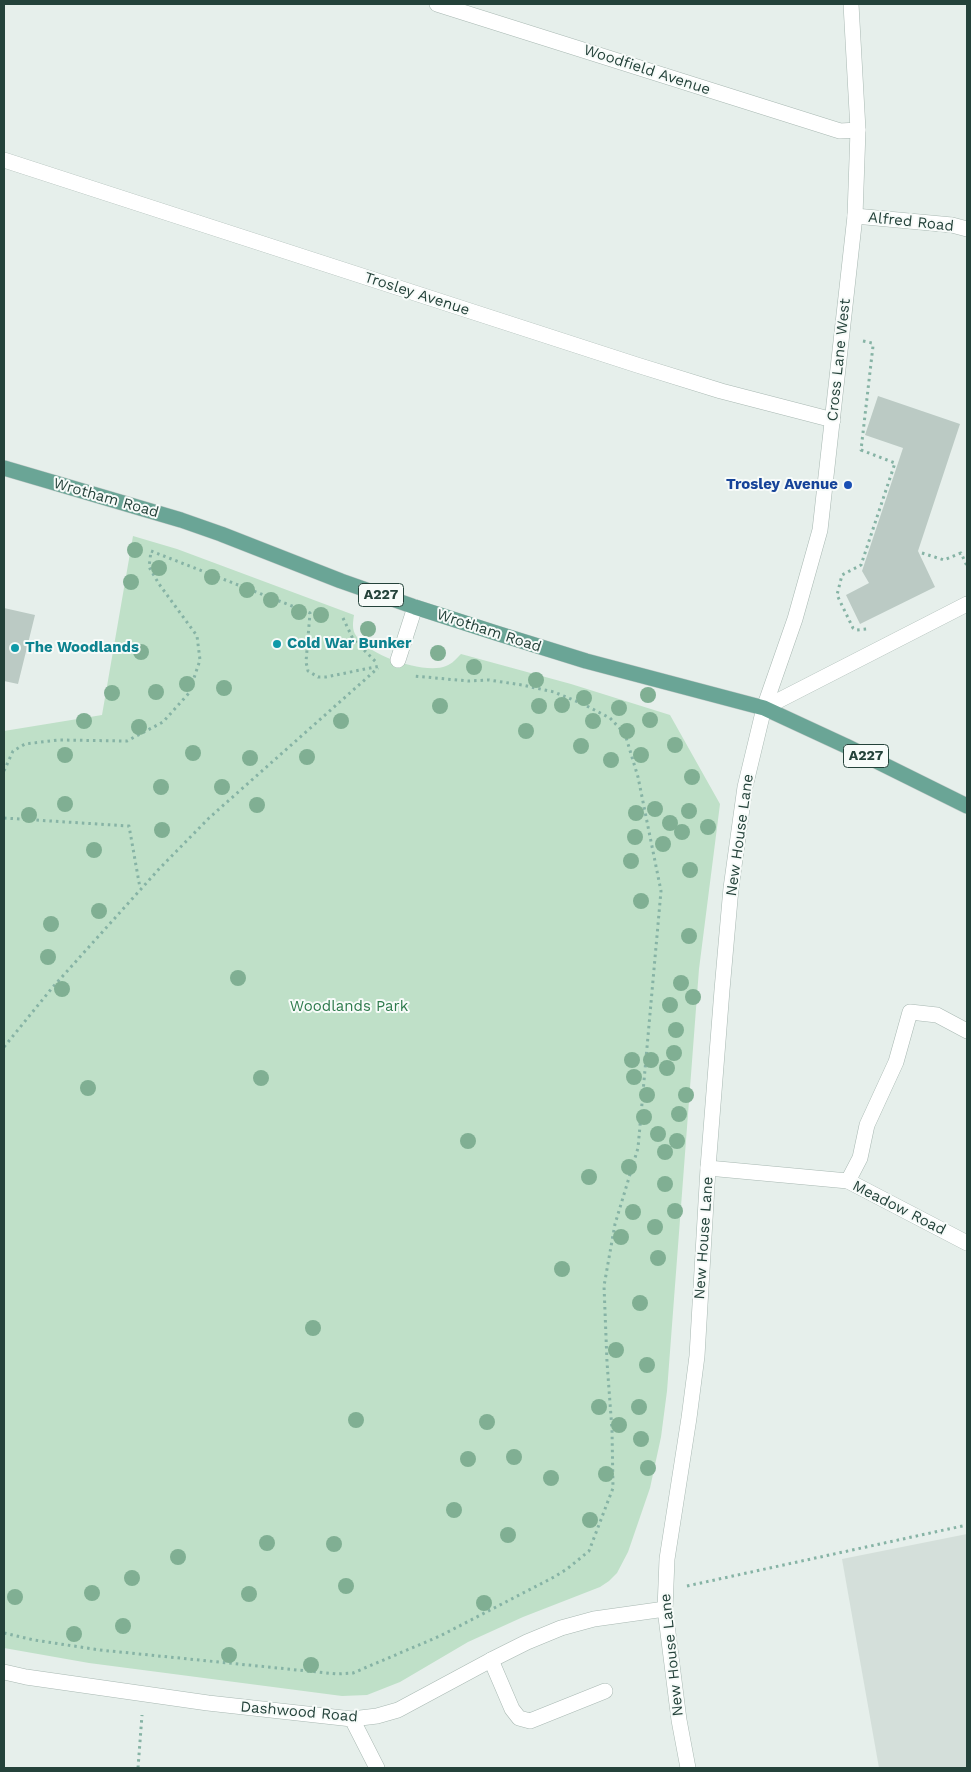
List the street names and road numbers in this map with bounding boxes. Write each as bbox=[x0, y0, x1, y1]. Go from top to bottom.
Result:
street label: Woodfield Avenue bbox=[581, 41, 713, 99]
street label: Alfred Road bbox=[867, 209, 955, 235]
street label: Trosley Avenue bbox=[362, 269, 472, 319]
street label: Cross Lane West bbox=[824, 298, 854, 422]
street label: Wrotham Road bbox=[51, 474, 161, 522]
road number: A227 bbox=[358, 584, 404, 606]
street label: Wrotham Road bbox=[434, 606, 544, 656]
road number: A227 bbox=[844, 744, 888, 768]
street label: New House Lane bbox=[723, 773, 757, 897]
street label: New House Lane bbox=[691, 1176, 717, 1300]
street label: Meadow Road bbox=[849, 1177, 949, 1239]
street label: New House Lane bbox=[657, 1593, 687, 1717]
street label: Dashwood Road bbox=[240, 1698, 358, 1726]

